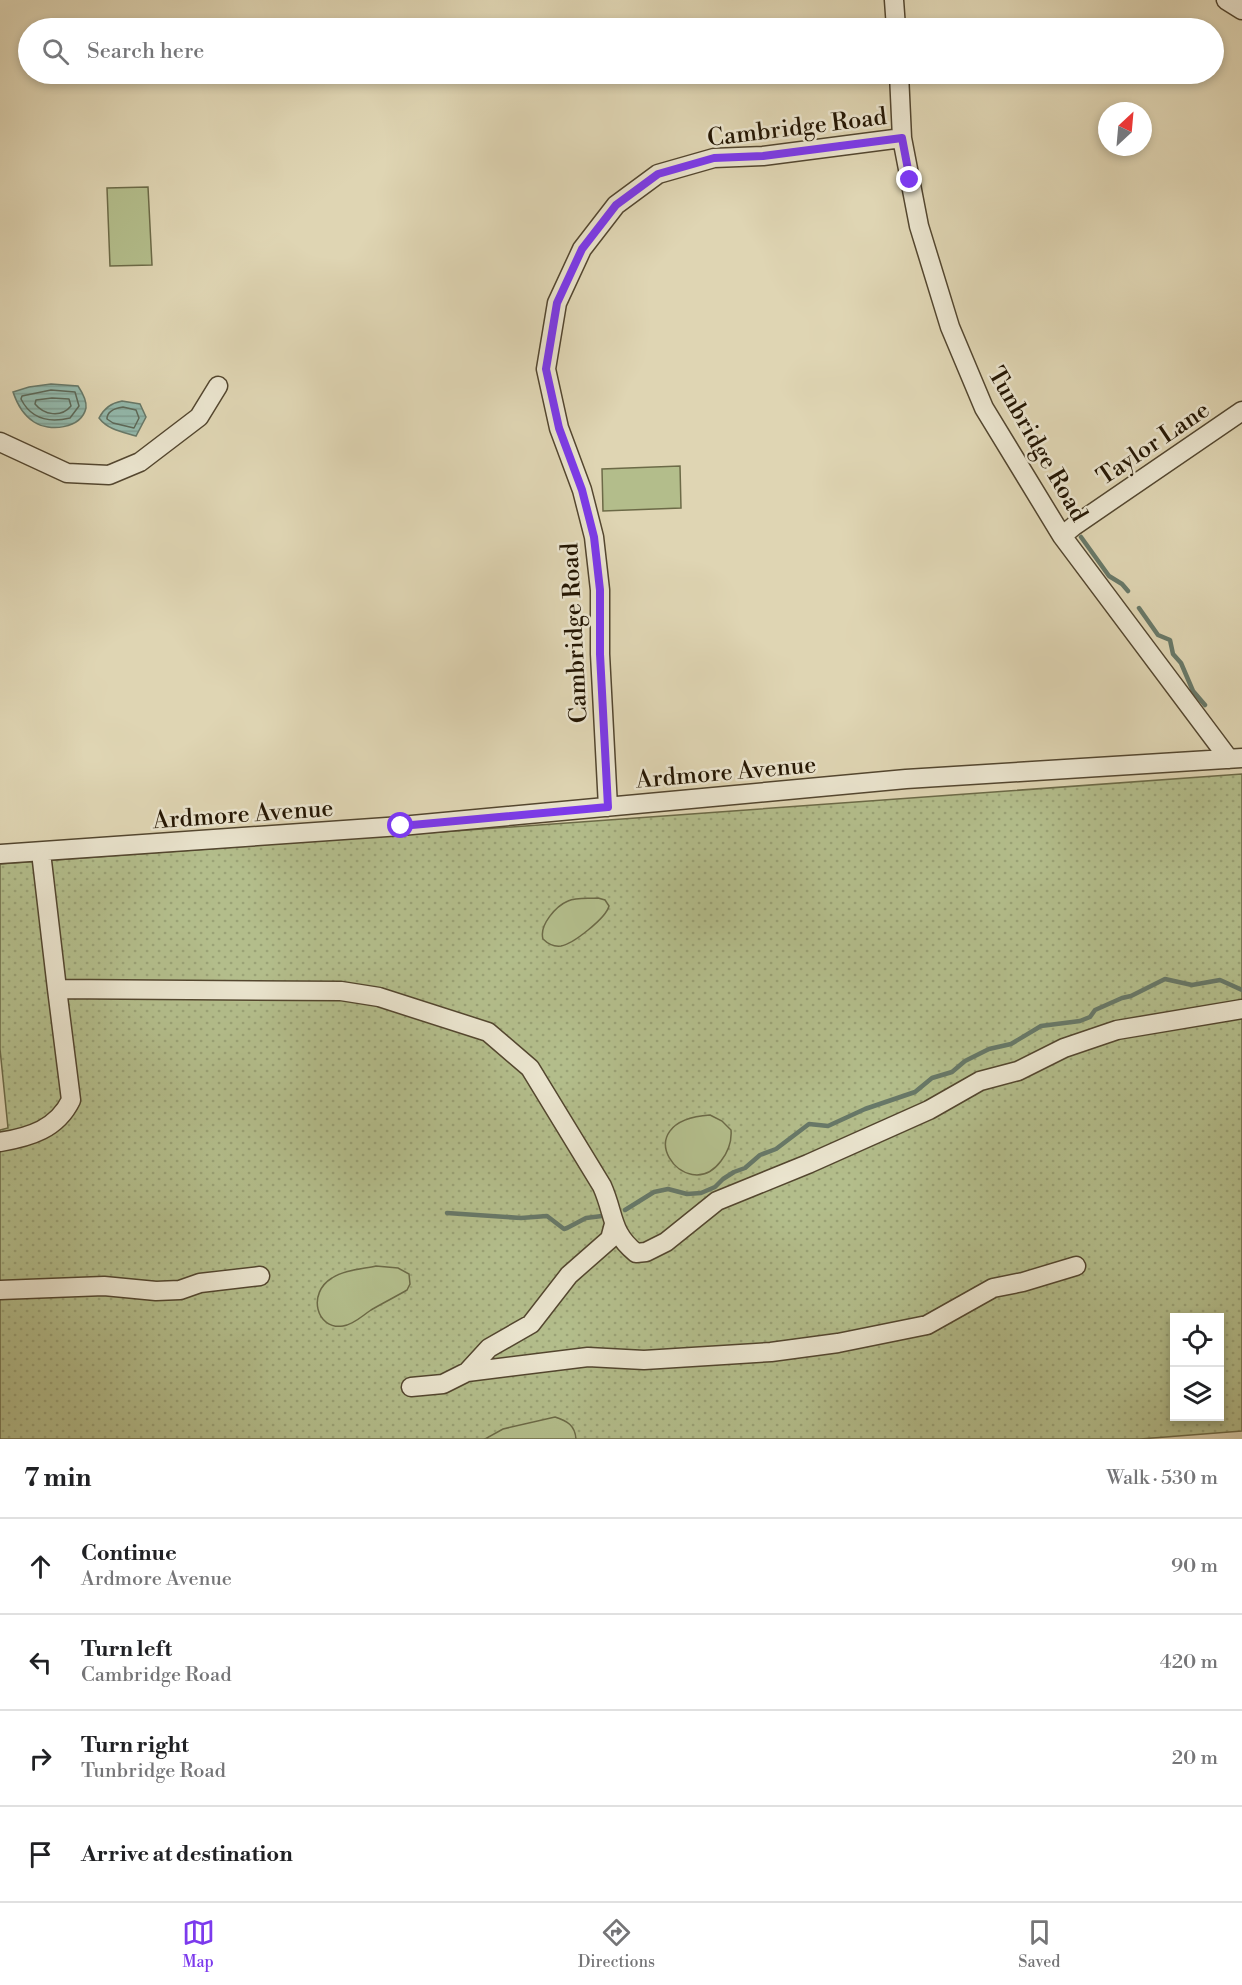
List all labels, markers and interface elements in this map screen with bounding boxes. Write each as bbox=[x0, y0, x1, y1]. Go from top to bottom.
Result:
search box bbox=[18, 18, 1224, 84]
icon: search bbox=[39, 35, 72, 68]
text: Search here bbox=[87, 38, 204, 65]
street label: Cambridge Road bbox=[706, 102, 889, 154]
north arrow bbox=[1098, 102, 1152, 156]
route end bbox=[896, 166, 922, 192]
street label: Tunbridge Road bbox=[981, 362, 1094, 528]
street label: Taylor Lane bbox=[1092, 395, 1216, 492]
street label: Cambridge Road bbox=[555, 542, 595, 724]
street label: Ardmore Avenue bbox=[634, 750, 818, 796]
street label: Ardmore Avenue bbox=[151, 794, 334, 836]
route start bbox=[387, 812, 413, 838]
map controls bbox=[1170, 1313, 1224, 1421]
button: locate bbox=[1170, 1313, 1224, 1367]
button: layers bbox=[1170, 1367, 1224, 1421]
text: 7 min bbox=[24, 1462, 91, 1494]
text: Walk · 530 m bbox=[1106, 1466, 1218, 1491]
text: Continue bbox=[81, 1540, 177, 1567]
icon: ahead bbox=[24, 1550, 57, 1583]
text: 90 m bbox=[1171, 1554, 1218, 1579]
text: Ardmore Avenue bbox=[81, 1567, 232, 1592]
text: Turn left bbox=[81, 1636, 172, 1663]
icon: left bbox=[24, 1646, 57, 1679]
text: 420 m bbox=[1160, 1650, 1218, 1675]
text: Cambridge Road bbox=[81, 1663, 232, 1688]
text: Turn right bbox=[81, 1732, 189, 1759]
icon: right bbox=[24, 1742, 57, 1775]
text: 20 m bbox=[1172, 1746, 1218, 1771]
text: Tunbridge Road bbox=[81, 1759, 226, 1784]
icon: arrive bbox=[24, 1838, 57, 1871]
text: Arrive at destination bbox=[81, 1841, 293, 1868]
tab: Map bbox=[182, 1916, 215, 1972]
tab: Directions bbox=[578, 1916, 655, 1972]
tab: Saved bbox=[1018, 1916, 1060, 1972]

